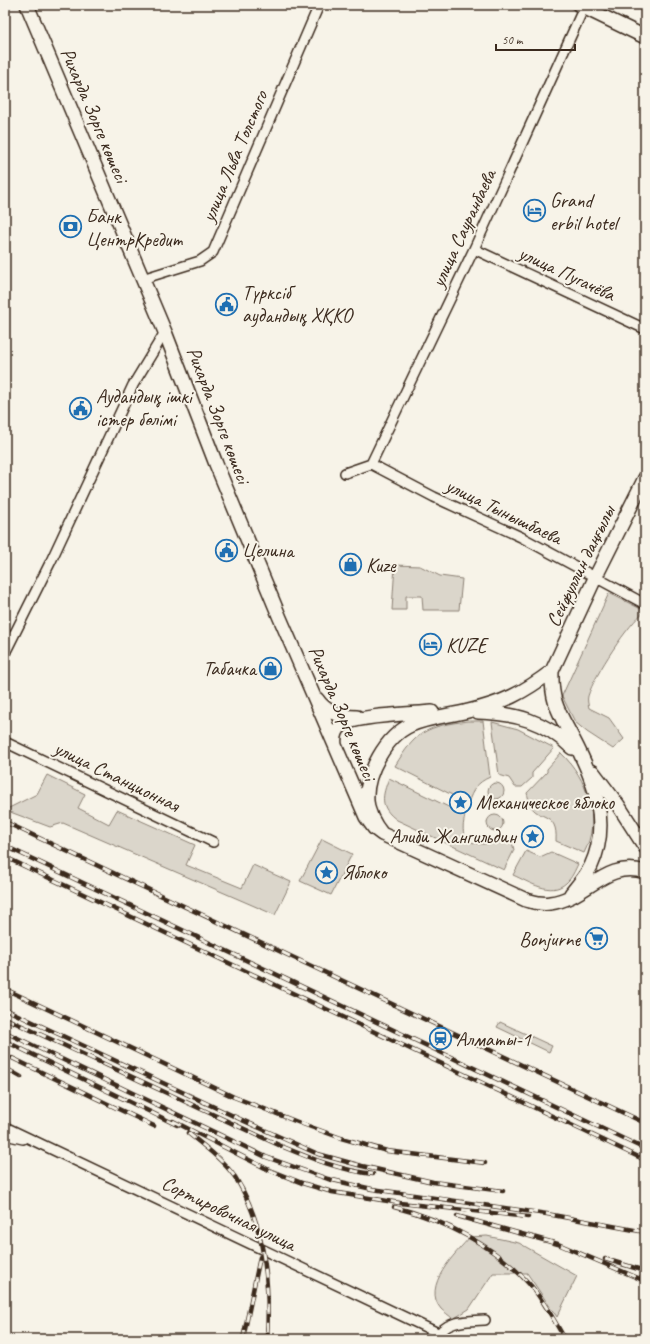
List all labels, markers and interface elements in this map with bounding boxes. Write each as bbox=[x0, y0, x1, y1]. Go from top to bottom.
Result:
scale bar bbox=[496, 26, 575, 52]
text: 50 m bbox=[502, 32, 524, 48]
street label: Рихарда Зорге көшесі bbox=[55, 44, 135, 188]
street label: улица Льва Толстого bbox=[195, 86, 274, 227]
street label: улица Сауранбаева bbox=[425, 164, 502, 292]
place label: Grand erbil hotel bbox=[550, 188, 621, 236]
hotel icon: Grand erbil hotel bbox=[521, 198, 547, 224]
place label: Банк ЦентрКредит bbox=[86, 204, 183, 252]
bank icon: Банк ЦентрКредит bbox=[58, 214, 84, 240]
street label: улица Пугачёва bbox=[514, 240, 620, 307]
place label: Түрксіб аудандық ХҚКО bbox=[242, 280, 354, 328]
public building icon: Түрксіб аудандық ХҚКО bbox=[214, 291, 240, 317]
street label: Рихарда Зорге көшесі bbox=[181, 344, 257, 489]
place label: Аудандық ішкі істер бөлімі bbox=[96, 384, 194, 432]
public building icon: Аудандық ішкі істер бөлімі bbox=[67, 395, 93, 421]
street label: улица Тынышбаева bbox=[441, 472, 568, 551]
street label: Сейфуллин даңғылы bbox=[540, 500, 621, 631]
public building icon: Целина bbox=[213, 537, 239, 563]
place label: Целина bbox=[242, 538, 295, 563]
shop icon: Kuze bbox=[338, 552, 364, 578]
place label: Kuze bbox=[366, 553, 397, 578]
hotel icon: KUZE bbox=[417, 632, 443, 658]
place label: KUZE bbox=[446, 633, 490, 658]
street label: Рихарда Зорге көшесі bbox=[303, 642, 383, 786]
shop icon: Табачка bbox=[258, 655, 284, 681]
place label: Табачка bbox=[203, 656, 258, 681]
street label: улица Станционная bbox=[49, 735, 185, 818]
place icon: Механическое яблоко bbox=[447, 789, 473, 815]
place label: Механическое яблоко bbox=[476, 790, 615, 815]
place icon: Алиби Жангильдин bbox=[519, 823, 545, 849]
place label: Алиби Жангильдин bbox=[390, 824, 518, 849]
place icon: Яблоко bbox=[314, 859, 340, 885]
place label: Яблоко bbox=[342, 860, 388, 885]
supermarket icon: Bonjurne bbox=[583, 926, 609, 952]
place label: Bonjurne bbox=[519, 927, 581, 952]
station icon: Алматы-1 bbox=[427, 1026, 453, 1052]
place label: Алматы-1 bbox=[456, 1027, 532, 1052]
street label: Сортировочная улица bbox=[158, 1170, 301, 1257]

